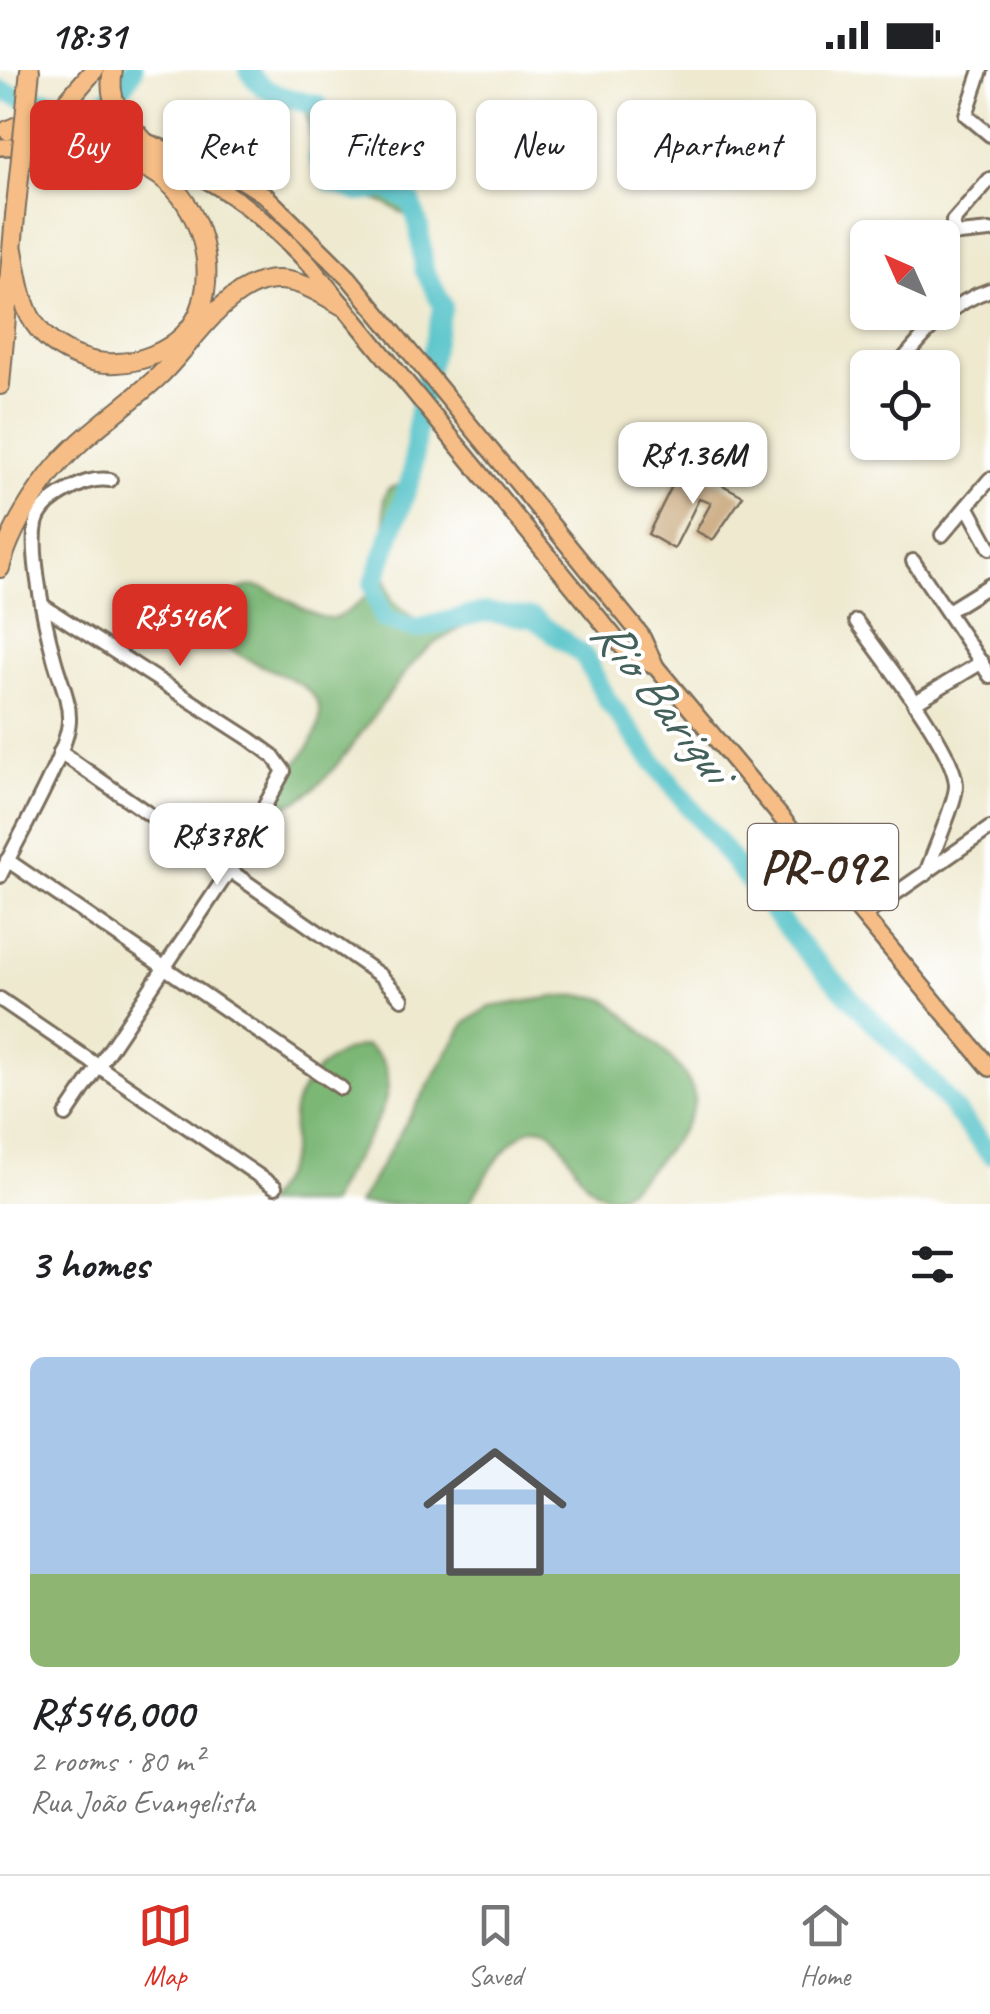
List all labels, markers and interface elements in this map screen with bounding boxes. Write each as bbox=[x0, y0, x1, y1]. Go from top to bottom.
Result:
text: 18:31 bbox=[50, 12, 126, 59]
chip: Buy bbox=[30, 100, 143, 190]
chip: Rent bbox=[163, 100, 290, 190]
chip: Filters bbox=[310, 100, 456, 190]
chip: New bbox=[476, 100, 597, 190]
chip: Apartment bbox=[617, 100, 816, 190]
north arrow bbox=[850, 220, 960, 330]
map controls bbox=[850, 220, 960, 460]
button: locate bbox=[850, 350, 960, 460]
pin: R$1.36M bbox=[601, 422, 785, 507]
text: R$1.36M bbox=[640, 434, 746, 475]
pin: R$546K bbox=[99, 584, 261, 669]
text: R$546K bbox=[134, 596, 226, 637]
water label: Rio Barigui bbox=[577, 603, 755, 805]
pin: R$378K bbox=[136, 803, 298, 888]
text: R$378K bbox=[171, 815, 263, 856]
road number: PR-092 bbox=[748, 824, 898, 910]
icon: filters bbox=[905, 1237, 960, 1292]
text: 3 homes bbox=[30, 1238, 149, 1291]
icon: home bbox=[405, 1422, 585, 1602]
text: R$546,000 bbox=[30, 1687, 194, 1740]
text: 2 rooms · 80 m² bbox=[30, 1740, 203, 1781]
text: Rua João Evangelista bbox=[30, 1781, 255, 1822]
tab: Map bbox=[138, 1898, 193, 1993]
tab: Saved bbox=[468, 1898, 523, 1993]
tab: Home bbox=[798, 1898, 853, 1993]

